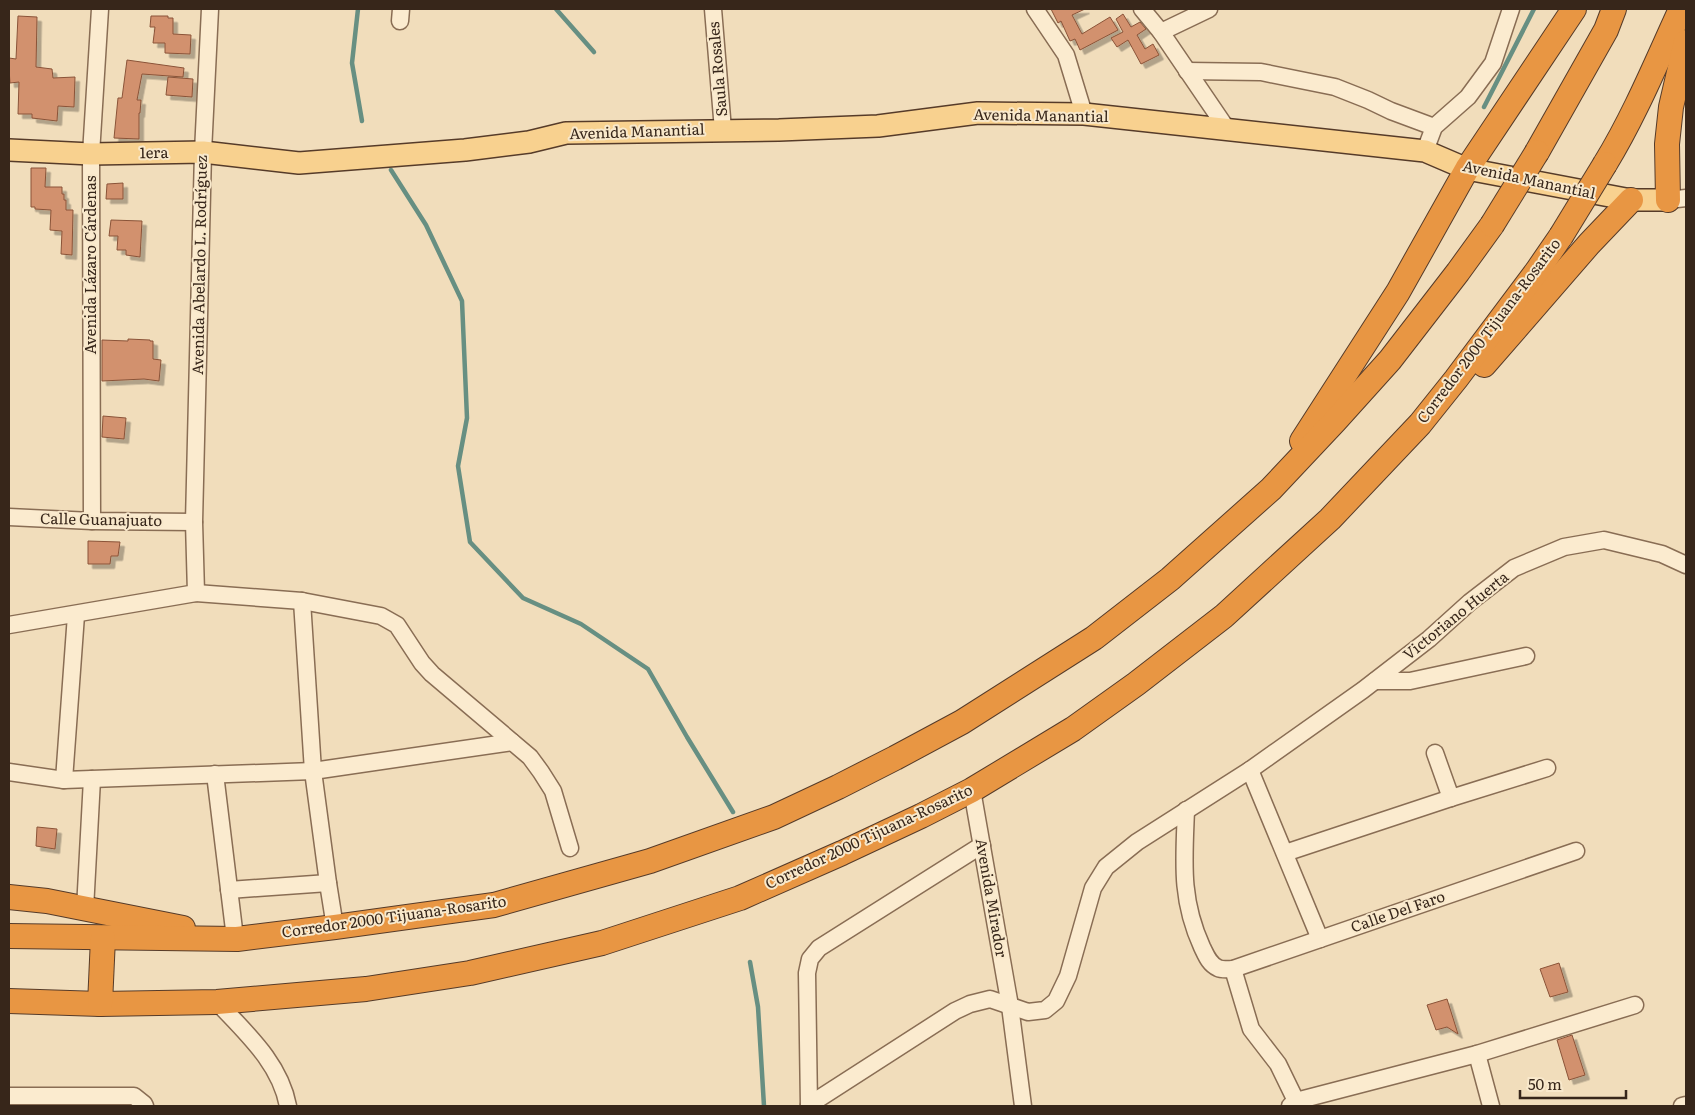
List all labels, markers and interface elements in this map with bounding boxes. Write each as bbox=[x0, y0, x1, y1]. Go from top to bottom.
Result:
street label: Saula Rosales bbox=[701, 20, 732, 118]
street label: Avenida Manantial bbox=[973, 102, 1109, 127]
street label: Avenida Manantial bbox=[569, 117, 705, 144]
street label: 1era bbox=[139, 140, 170, 163]
street label: Avenida Manantial bbox=[1461, 153, 1598, 204]
street label: Avenida Abelardo L. Rodríguez bbox=[185, 155, 212, 375]
street label: Avenida Lázaro Cárdenas bbox=[78, 175, 101, 355]
street label: Corredor 2000 Tijuana-Rosarito bbox=[1410, 233, 1565, 428]
street label: Calle Guanajuato bbox=[40, 506, 162, 531]
street label: Victoriano Huerta bbox=[1397, 564, 1514, 665]
street label: Corredor 2000 Tijuana-Rosarito bbox=[761, 777, 976, 894]
street label: Avenida Mirador bbox=[971, 836, 1014, 959]
street label: Calle Del Faro bbox=[1347, 884, 1448, 937]
street label: Corredor 2000 Tijuana-Rosarito bbox=[280, 888, 508, 943]
scale bar bbox=[1520, 1068, 1626, 1100]
text: 50 m bbox=[1528, 1072, 1562, 1095]

